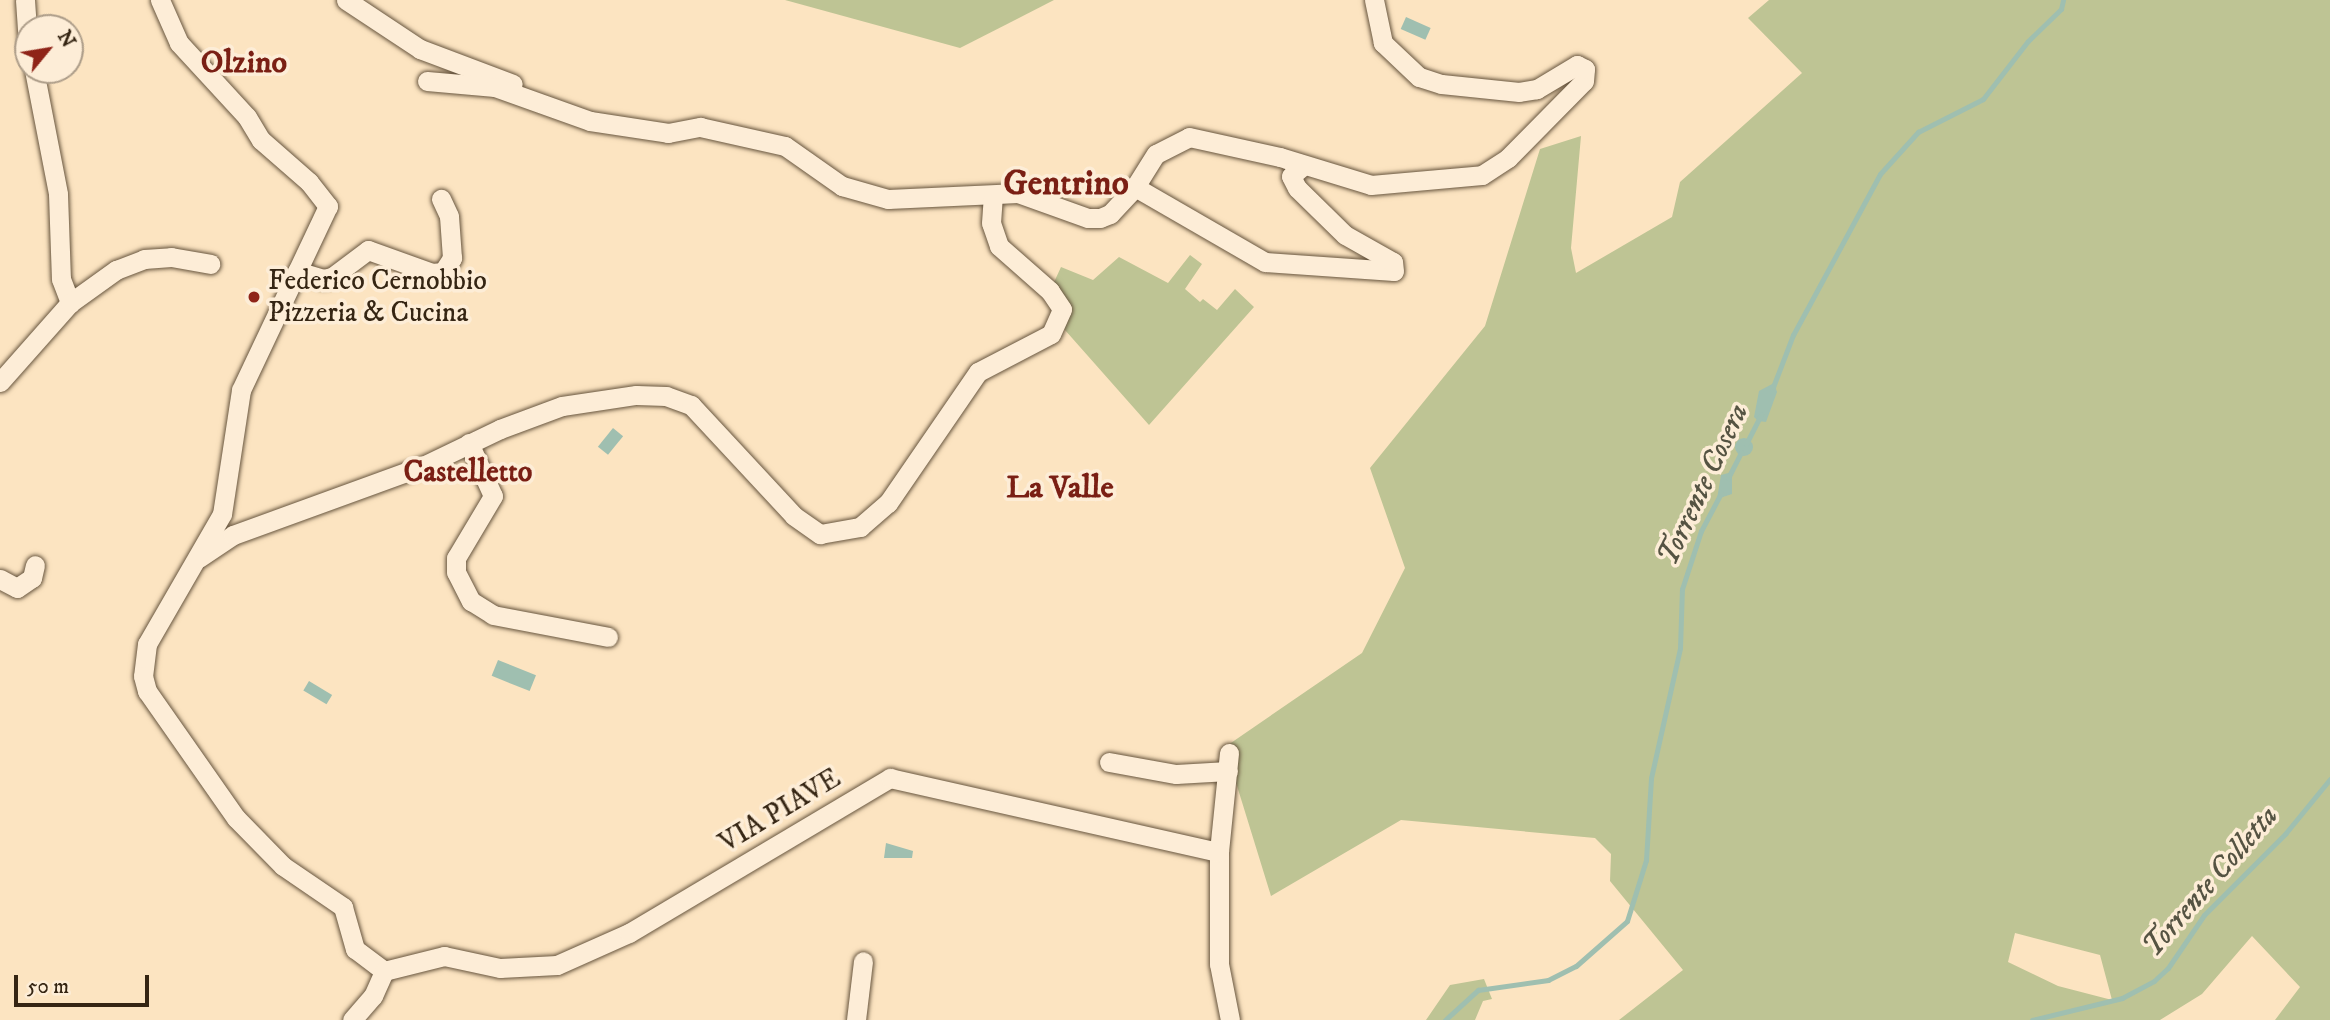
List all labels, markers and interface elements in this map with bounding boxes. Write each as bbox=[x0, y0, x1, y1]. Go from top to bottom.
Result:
north arrow bbox=[14, 14, 84, 84]
text: N bbox=[52, 27, 80, 52]
district label: Olzino bbox=[201, 44, 287, 82]
district label: Gentrino bbox=[1003, 163, 1129, 205]
place label: Federico Cernobbio Pizzeria & Cucina bbox=[268, 264, 487, 330]
marker: Federico Cernobbio Pizzeria & Cucina bbox=[246, 289, 262, 305]
water label: Torrente Cosera bbox=[1651, 398, 1757, 572]
district label: Castelletto bbox=[404, 455, 532, 491]
district label: La Valle bbox=[1006, 469, 1114, 507]
street label: VIA PIAVE bbox=[713, 762, 847, 860]
water label: Torrente Colletta bbox=[2136, 799, 2286, 965]
scale bar bbox=[18, 960, 152, 1004]
text: 50 m bbox=[27, 974, 69, 1000]

